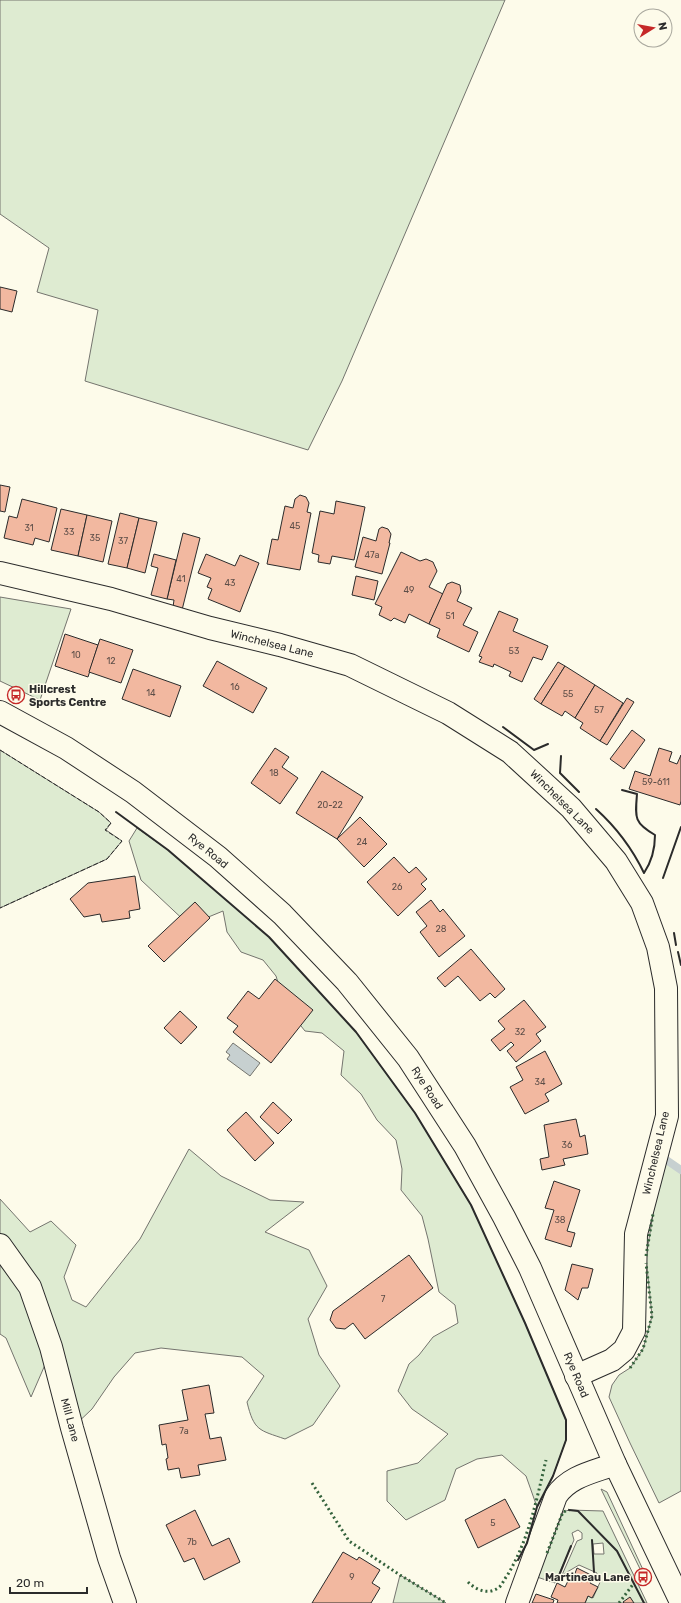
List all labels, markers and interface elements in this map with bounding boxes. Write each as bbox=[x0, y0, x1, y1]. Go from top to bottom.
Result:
north arrow bbox=[633, 8, 673, 48]
text: N bbox=[655, 21, 669, 31]
house number: 45 bbox=[290, 521, 300, 531]
house number: 31 bbox=[24, 523, 34, 533]
house number: 33 bbox=[64, 527, 74, 537]
house number: 35 bbox=[90, 533, 100, 543]
house number: 37 bbox=[118, 536, 128, 546]
house number: 47a bbox=[364, 550, 380, 560]
house number: 41 bbox=[176, 574, 186, 584]
house number: 43 bbox=[225, 578, 236, 588]
house number: 49 bbox=[404, 585, 414, 595]
house number: 51 bbox=[445, 611, 455, 621]
street label: Winchelsea Lane bbox=[229, 627, 315, 661]
house number: 53 bbox=[509, 646, 519, 656]
house number: 10 bbox=[71, 650, 81, 660]
house number: 12 bbox=[106, 656, 116, 666]
house number: 16 bbox=[230, 682, 240, 692]
place label: Hillcrest Sports Centre bbox=[29, 683, 107, 709]
bus stop icon: Hillcrest Sports Centre bbox=[6, 685, 26, 705]
house number: 14 bbox=[146, 688, 156, 698]
house number: 55 bbox=[563, 689, 573, 699]
house number: 57 bbox=[594, 705, 604, 715]
street label: Winchelsea Lane bbox=[527, 767, 597, 837]
house number: 18 bbox=[269, 768, 279, 778]
house number: 59-611 bbox=[642, 777, 670, 787]
house number: 20-22 bbox=[317, 800, 343, 810]
street label: Rye Road bbox=[185, 831, 231, 871]
house number: 24 bbox=[357, 837, 368, 847]
house number: 26 bbox=[392, 882, 403, 892]
house number: 28 bbox=[435, 924, 447, 934]
house number: 32 bbox=[515, 1027, 525, 1037]
street label: Rye Road bbox=[408, 1064, 446, 1112]
house number: 34 bbox=[535, 1077, 546, 1087]
street label: Winchelsea Lane bbox=[640, 1110, 672, 1196]
house number: 36 bbox=[562, 1140, 573, 1150]
house number: 38 bbox=[554, 1215, 566, 1225]
house number: 7 bbox=[381, 1294, 386, 1304]
street label: Rye Road bbox=[561, 1350, 591, 1400]
street label: Mill Lane bbox=[58, 1397, 82, 1443]
house number: 7a bbox=[179, 1426, 189, 1436]
house number: 5 bbox=[490, 1518, 496, 1528]
house number: 7b bbox=[187, 1537, 197, 1547]
bus stop icon: Martineau Lane bbox=[633, 1567, 653, 1587]
scale bar bbox=[10, 1569, 87, 1595]
place label: Martineau Lane bbox=[545, 1571, 630, 1584]
house number: 9 bbox=[349, 1572, 355, 1582]
text: 20 m bbox=[16, 1576, 44, 1590]

